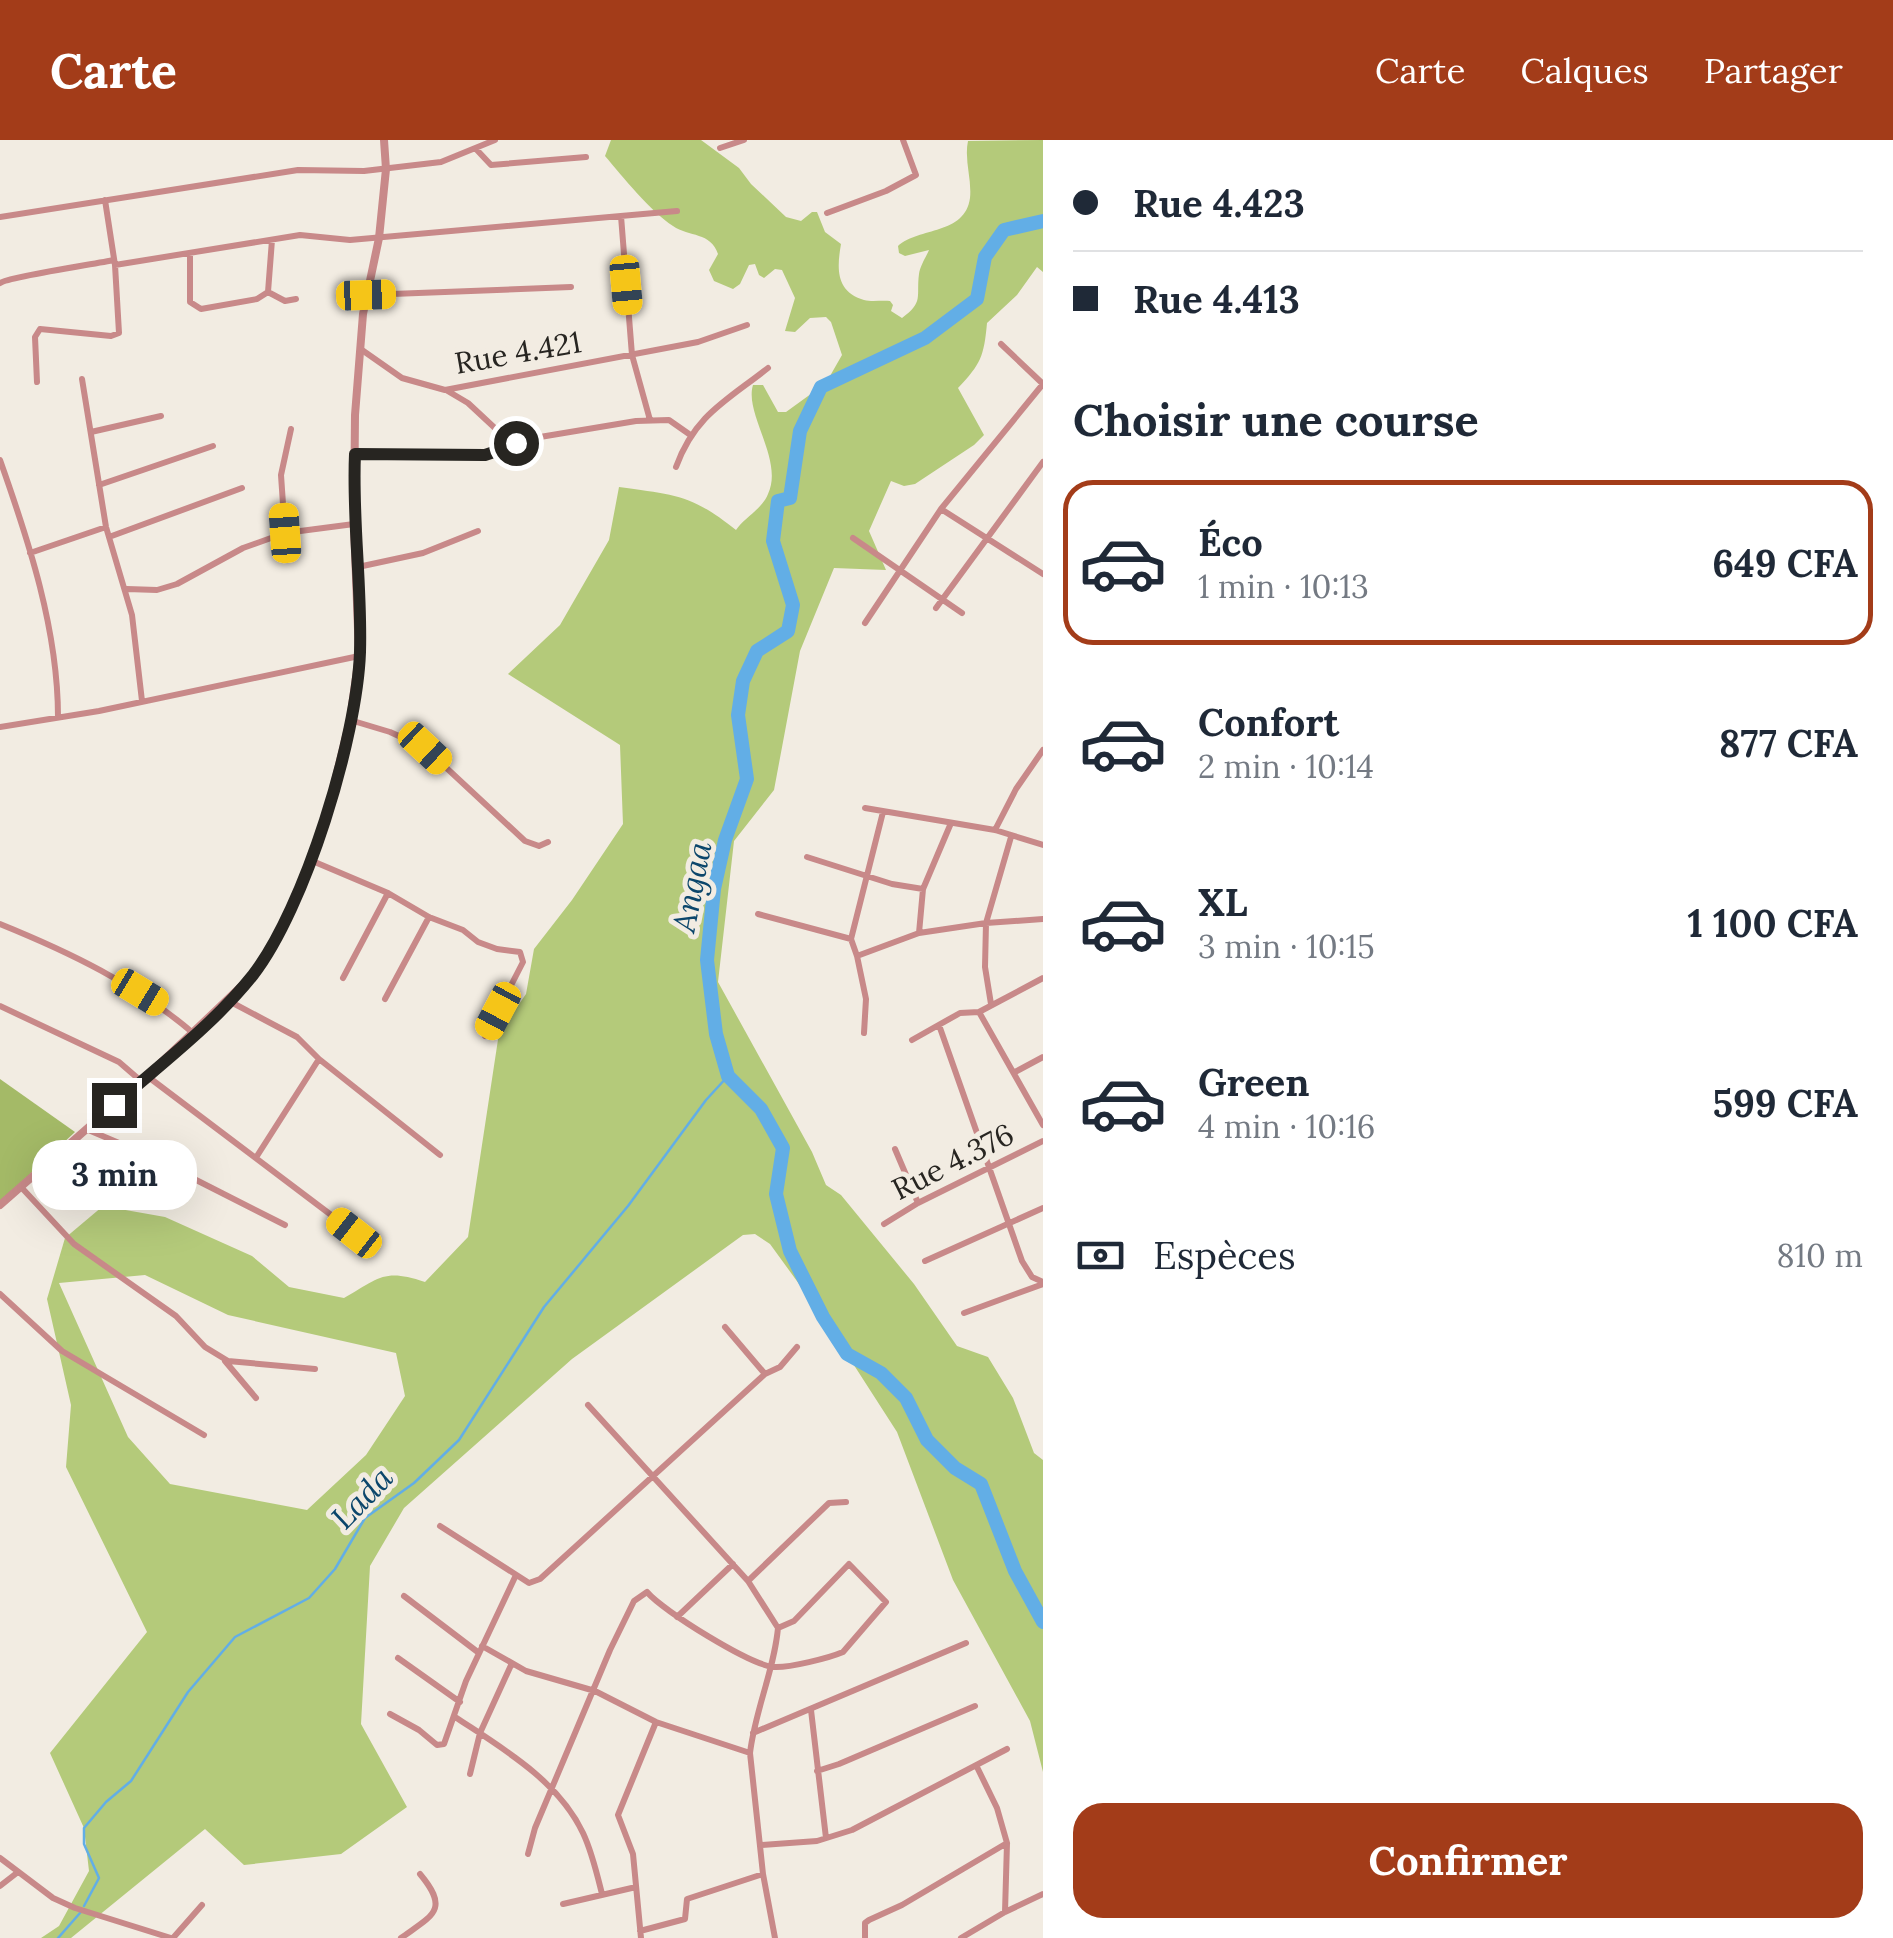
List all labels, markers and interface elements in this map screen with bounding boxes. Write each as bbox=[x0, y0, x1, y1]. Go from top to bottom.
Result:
text: Carte bbox=[50, 40, 177, 101]
text: Carte bbox=[1375, 48, 1465, 93]
text: Calques bbox=[1520, 48, 1649, 93]
text: Partager bbox=[1704, 48, 1843, 93]
text: Rue 4.423 bbox=[1133, 179, 1305, 227]
car bbox=[608, 254, 644, 316]
text: Rue 4.413 bbox=[1133, 275, 1300, 323]
car bbox=[335, 279, 397, 311]
street label: Rue 4.421 bbox=[452, 322, 584, 382]
text: Choisir une course bbox=[1073, 391, 1479, 448]
route start bbox=[494, 421, 539, 466]
car bbox=[268, 502, 302, 564]
icon: car bbox=[1078, 518, 1168, 608]
text: Éco bbox=[1198, 518, 1263, 566]
text: 649 CFA bbox=[1712, 539, 1858, 587]
text: 1 min · 10:13 bbox=[1198, 566, 1369, 607]
icon: car bbox=[1078, 698, 1168, 788]
text: Confort bbox=[1198, 698, 1339, 746]
car bbox=[393, 717, 457, 779]
text: 877 CFA bbox=[1719, 719, 1858, 767]
text: 2 min · 10:14 bbox=[1198, 746, 1374, 787]
water label: Angaa bbox=[662, 838, 720, 937]
icon: car bbox=[1078, 878, 1168, 968]
text: XL bbox=[1198, 878, 1248, 926]
text: 1 100 CFA bbox=[1688, 899, 1858, 947]
text: 3 min · 10:15 bbox=[1198, 926, 1375, 967]
car bbox=[107, 964, 173, 1020]
car bbox=[471, 977, 525, 1045]
icon: car bbox=[1078, 1058, 1168, 1148]
text: Green bbox=[1198, 1058, 1310, 1106]
text: 599 CFA bbox=[1712, 1079, 1858, 1127]
route end bbox=[92, 1083, 137, 1128]
text: 4 min · 10:16 bbox=[1198, 1106, 1375, 1147]
street label: Rue 4.376 bbox=[885, 1114, 1020, 1208]
callout: 3 min bbox=[32, 1140, 196, 1210]
text: 3 min bbox=[71, 1154, 158, 1195]
car bbox=[321, 1203, 387, 1263]
icon: cash bbox=[1073, 1228, 1128, 1283]
text: Espèces bbox=[1153, 1231, 1296, 1279]
text: 810 m bbox=[1776, 1235, 1863, 1276]
water label: Lada bbox=[322, 1457, 401, 1538]
button: Confirmer bbox=[1073, 1803, 1863, 1918]

